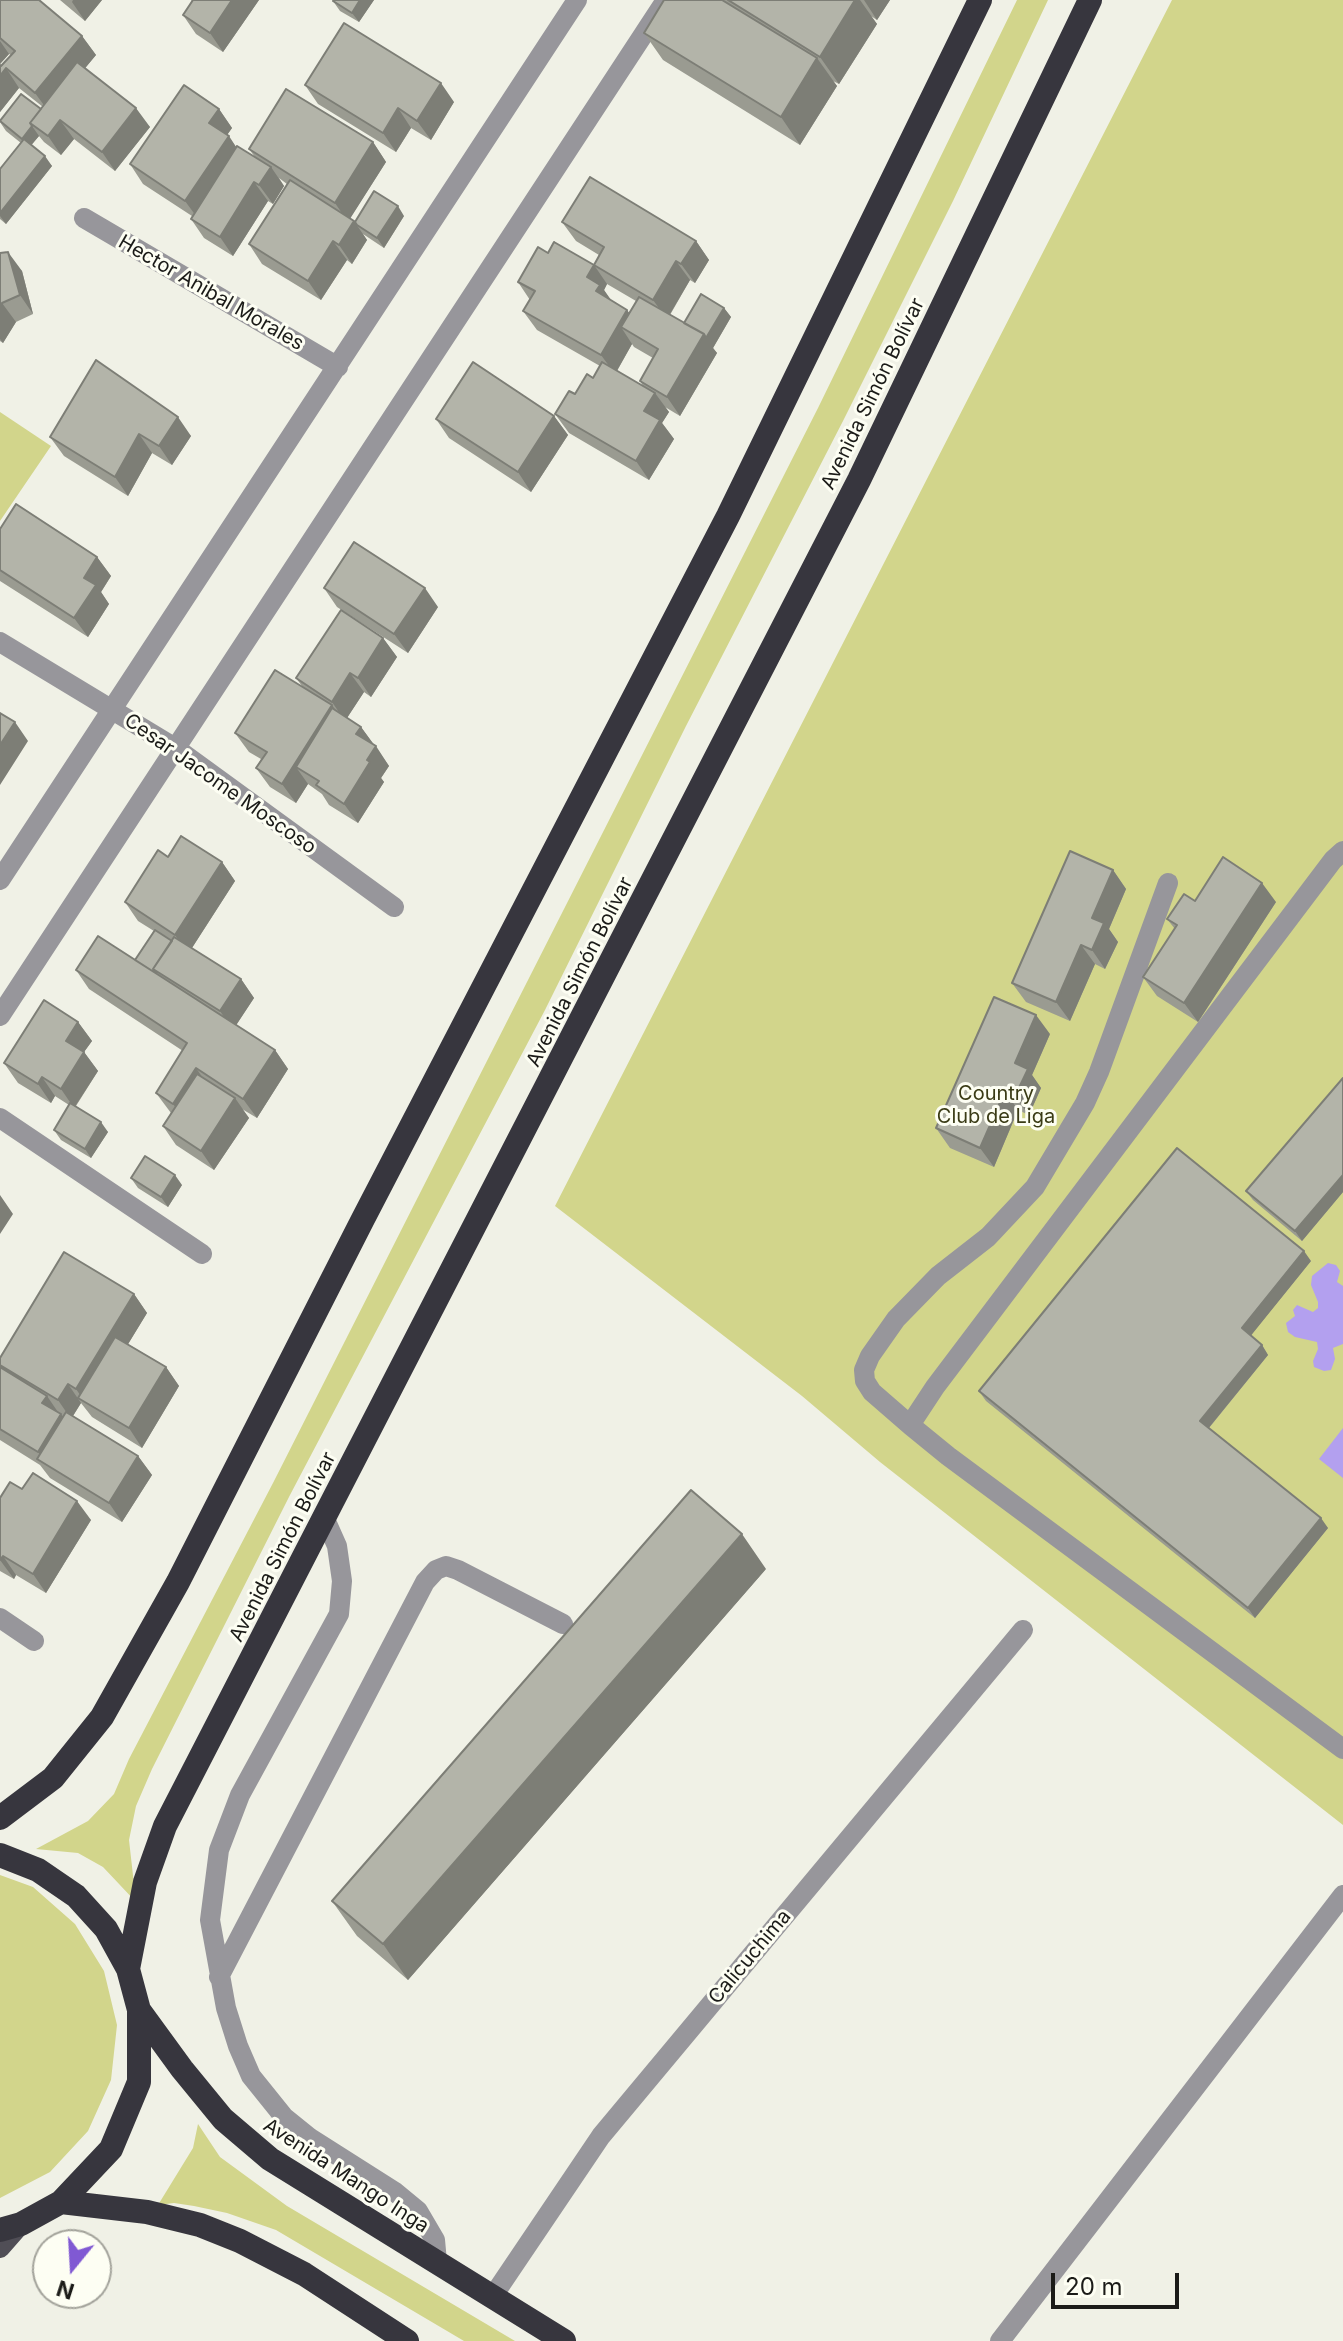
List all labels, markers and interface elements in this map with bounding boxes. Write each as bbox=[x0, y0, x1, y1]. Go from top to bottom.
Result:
street label: Hector Anibal Morales bbox=[114, 230, 308, 356]
street label: Avenida Simón Bolívar bbox=[816, 294, 930, 494]
street label: Cesar Jacome Moscoso bbox=[119, 709, 321, 859]
street label: Avenida Simón Bolívar bbox=[522, 873, 638, 1071]
park label: Country Club de Liga bbox=[937, 1082, 1055, 1129]
street label: Avenida Simón Bolívar bbox=[225, 1448, 341, 1646]
street label: Calicuchima bbox=[704, 1905, 796, 2009]
street label: Avenida Mango Inga bbox=[259, 2114, 433, 2238]
north arrow bbox=[32, 2229, 112, 2309]
scale bar bbox=[1055, 2257, 1183, 2307]
text: 20 m bbox=[1065, 2272, 1123, 2301]
text: N bbox=[53, 2275, 77, 2305]

